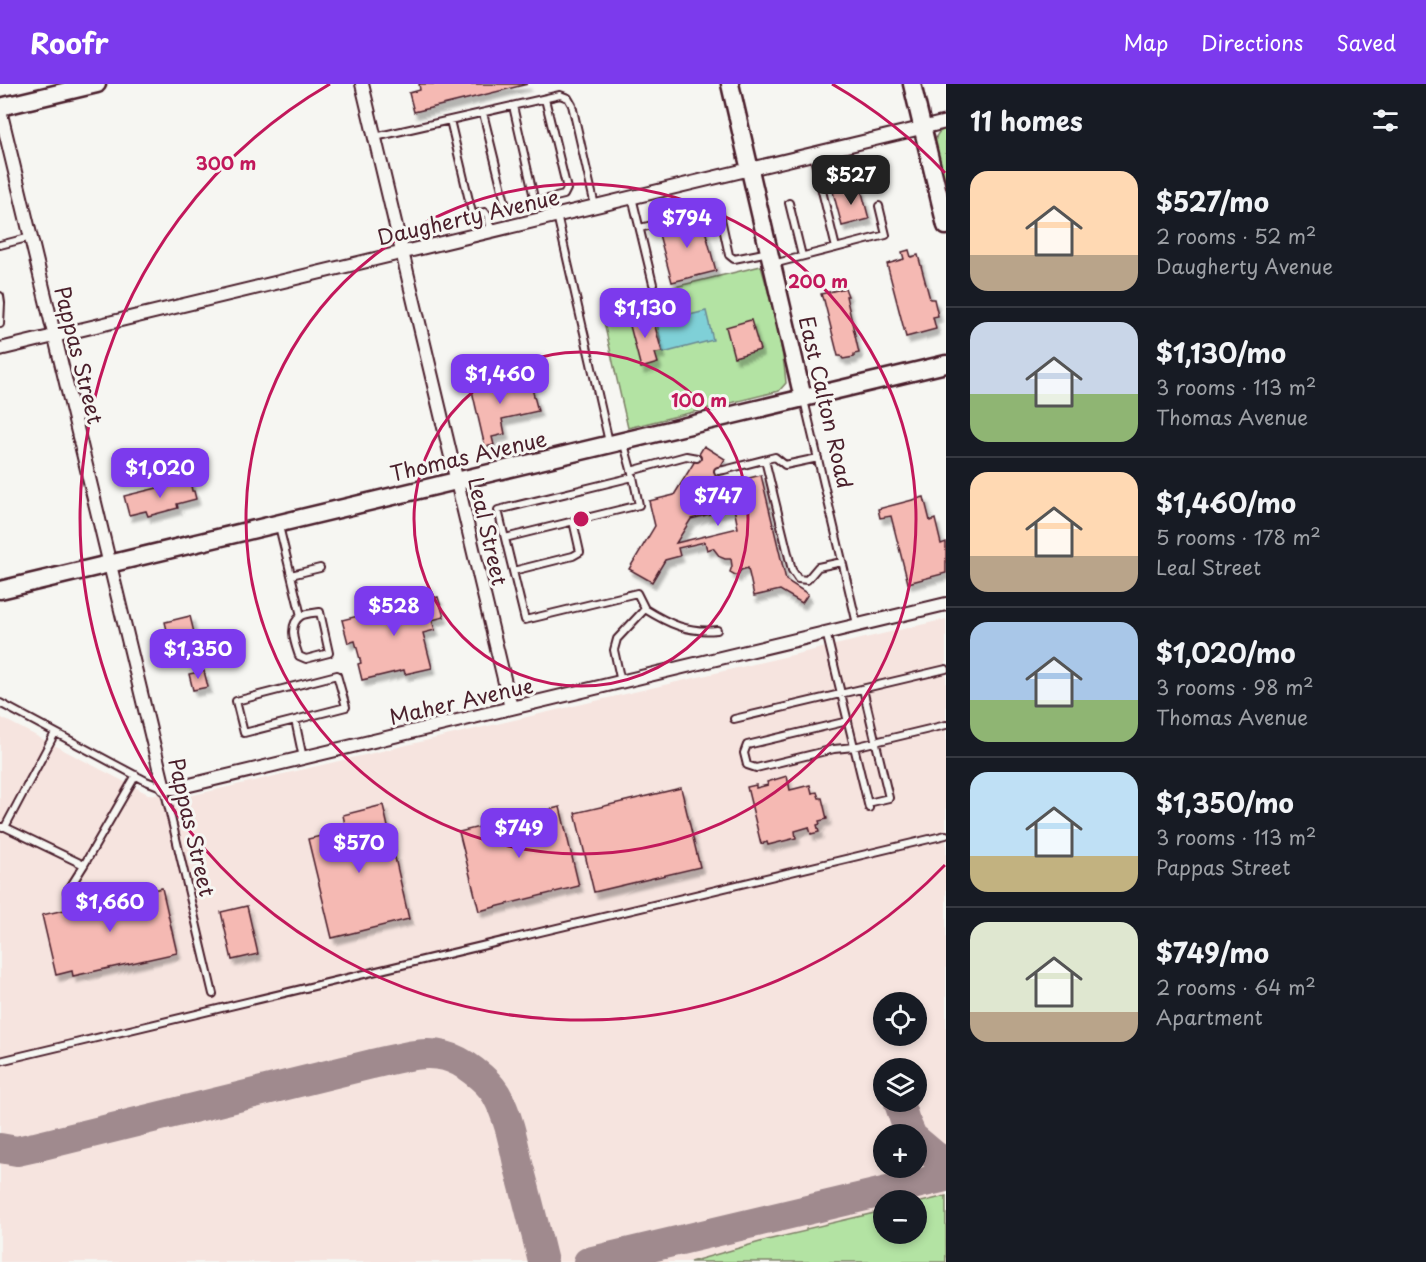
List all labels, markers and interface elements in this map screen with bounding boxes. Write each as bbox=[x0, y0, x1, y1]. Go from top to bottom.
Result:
text: Roofr bbox=[30, 21, 109, 64]
text: Map bbox=[1123, 26, 1168, 58]
text: Directions bbox=[1201, 26, 1303, 58]
text: Saved bbox=[1336, 26, 1396, 58]
text: 11 homes bbox=[970, 101, 1083, 140]
icon: filters bbox=[1369, 104, 1402, 137]
text: 300 m bbox=[196, 149, 256, 176]
pin: $527 bbox=[815, 155, 887, 206]
text: $527 bbox=[826, 159, 876, 189]
street label: Daugherty Avenue bbox=[374, 180, 562, 252]
text: $527/mo bbox=[1156, 182, 1269, 221]
icon: home bbox=[1018, 195, 1090, 267]
pin: $794 bbox=[651, 198, 723, 249]
text: $794 bbox=[662, 202, 712, 232]
text: 2 rooms · 52 m² bbox=[1156, 221, 1316, 251]
text: Daugherty Avenue bbox=[1156, 251, 1333, 281]
text: 200 m bbox=[788, 267, 848, 294]
street label: Pappas Street bbox=[47, 283, 113, 427]
pin: $1,130 bbox=[596, 288, 694, 339]
text: $1,130 bbox=[614, 292, 676, 322]
street label: East Calton Road bbox=[792, 313, 862, 491]
text: $1,130/mo bbox=[1156, 333, 1286, 372]
icon: home bbox=[1018, 346, 1090, 418]
pin: $1,460 bbox=[451, 354, 549, 405]
text: $1,460 bbox=[465, 358, 535, 388]
text: 3 rooms · 113 m² bbox=[1156, 372, 1316, 402]
text: 100 m bbox=[671, 386, 727, 413]
text: Thomas Avenue bbox=[1156, 402, 1308, 432]
street label: Thomas Avenue bbox=[387, 421, 549, 489]
pin: $1,020 bbox=[111, 448, 209, 499]
text: $1,020 bbox=[125, 452, 195, 482]
street label: Leal Street bbox=[461, 474, 517, 588]
pin: $747 bbox=[682, 476, 754, 527]
text: $747 bbox=[694, 480, 742, 510]
text: $1,460/mo bbox=[1156, 483, 1296, 522]
icon: home bbox=[1018, 496, 1090, 568]
centre of rings bbox=[571, 509, 591, 529]
text: 5 rooms · 178 m² bbox=[1156, 522, 1321, 552]
text: Leal Street bbox=[1156, 552, 1261, 582]
pin: $528 bbox=[358, 586, 430, 637]
text: $528 bbox=[368, 590, 420, 620]
pin: $1,350 bbox=[149, 629, 247, 680]
text: $1,350 bbox=[164, 633, 232, 663]
text: $1,020/mo bbox=[1156, 633, 1295, 672]
icon: home bbox=[1018, 646, 1090, 718]
street label: Maher Avenue bbox=[386, 668, 536, 732]
text: 3 rooms · 98 m² bbox=[1156, 672, 1314, 702]
text: Thomas Avenue bbox=[1156, 702, 1308, 732]
street label: Pappas Street bbox=[162, 755, 224, 899]
text: $1,350/mo bbox=[1156, 783, 1294, 822]
icon: home bbox=[1018, 796, 1090, 868]
pin: $749 bbox=[483, 808, 555, 859]
text: $749 bbox=[494, 812, 544, 842]
text: 3 rooms · 113 m² bbox=[1156, 822, 1316, 852]
pin: $570 bbox=[323, 823, 395, 874]
text: $570 bbox=[333, 827, 385, 857]
text: Pappas Street bbox=[1156, 852, 1290, 882]
pin: $1,660 bbox=[61, 882, 159, 933]
text: $1,660 bbox=[76, 886, 144, 916]
text: $749/mo bbox=[1156, 933, 1269, 972]
icon: home bbox=[1018, 946, 1090, 1018]
text: 2 rooms · 64 m² bbox=[1156, 972, 1316, 1002]
map controls bbox=[873, 992, 927, 1244]
button: locate bbox=[873, 992, 927, 1046]
text: Apartment bbox=[1156, 1002, 1263, 1032]
button: layers bbox=[873, 1058, 927, 1112]
button: + bbox=[873, 1124, 927, 1178]
button: − bbox=[873, 1190, 927, 1244]

